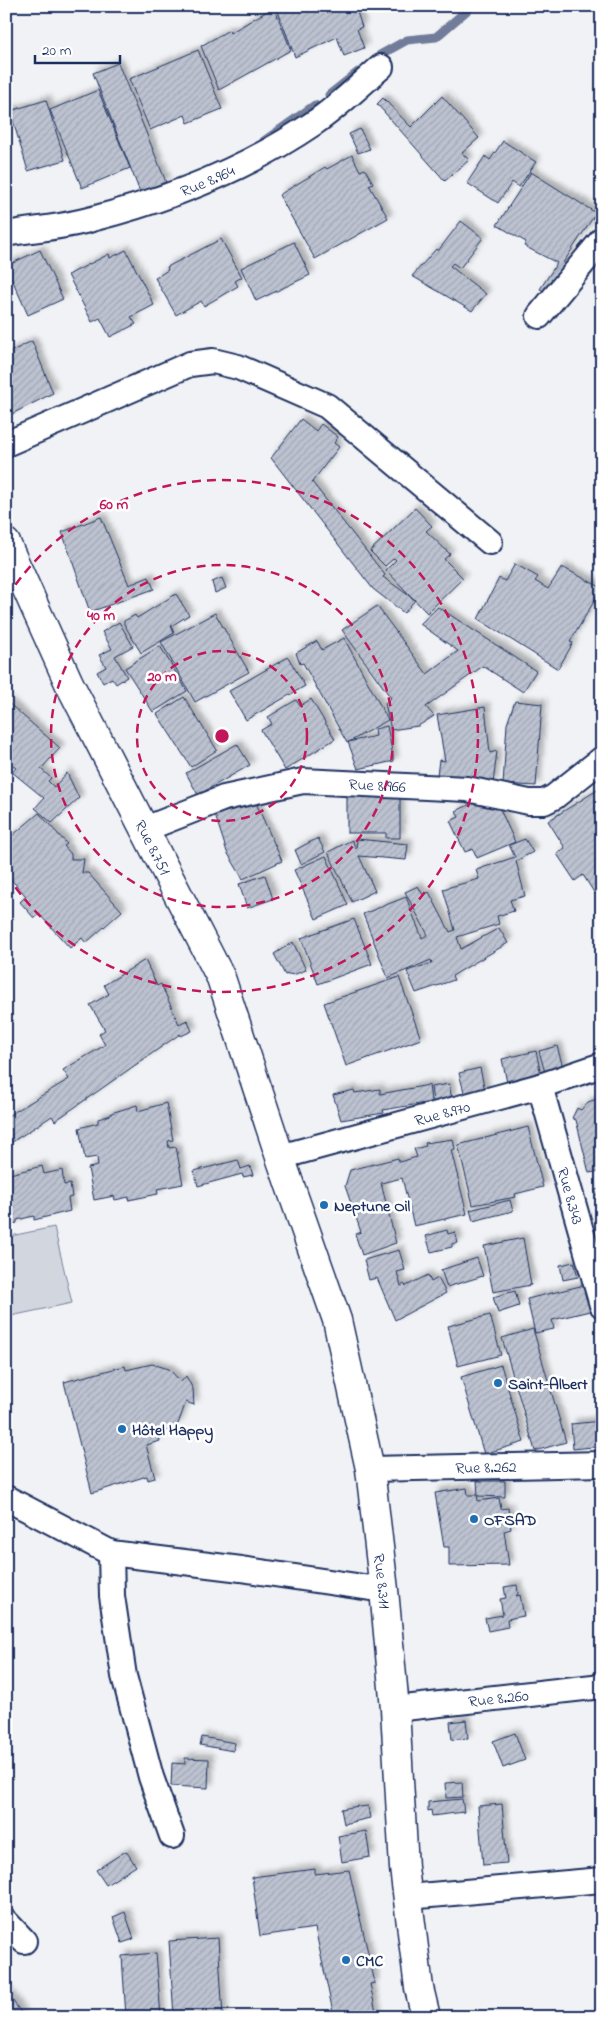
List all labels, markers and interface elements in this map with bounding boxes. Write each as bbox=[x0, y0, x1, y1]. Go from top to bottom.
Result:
scale bar bbox=[35, 32, 120, 64]
text: 20 m bbox=[42, 40, 72, 62]
street label: Rue 8.964 bbox=[177, 160, 240, 204]
text: 60 m bbox=[99, 494, 129, 516]
text: 40 m bbox=[86, 605, 115, 627]
text: 20 m bbox=[146, 666, 177, 688]
centre of rings bbox=[213, 727, 231, 745]
street label: Rue 8.966 bbox=[348, 773, 406, 800]
street label: Rue 8.751 bbox=[127, 816, 176, 880]
street label: Rue 8.970 bbox=[412, 1096, 473, 1134]
street label: Rue 8.343 bbox=[550, 1165, 589, 1228]
place label: Neptune Oil bbox=[334, 1195, 411, 1219]
marker: Neptune Oil bbox=[318, 1199, 330, 1211]
place label: Saint-Albert bbox=[508, 1373, 588, 1397]
marker: Saint-Albert bbox=[492, 1377, 504, 1389]
place label: Hôtel Happy bbox=[132, 1419, 213, 1444]
marker: Hôtel Happy bbox=[116, 1423, 128, 1435]
street label: Rue 8.262 bbox=[455, 1456, 517, 1481]
place label: OFSAD bbox=[484, 1509, 537, 1533]
marker: OFSAD bbox=[468, 1513, 480, 1525]
street label: Rue 8.311 bbox=[366, 1553, 396, 1610]
street label: Rue 8.260 bbox=[467, 1684, 530, 1715]
place label: CMC bbox=[356, 1950, 383, 1974]
marker: CMC bbox=[340, 1954, 352, 1966]

